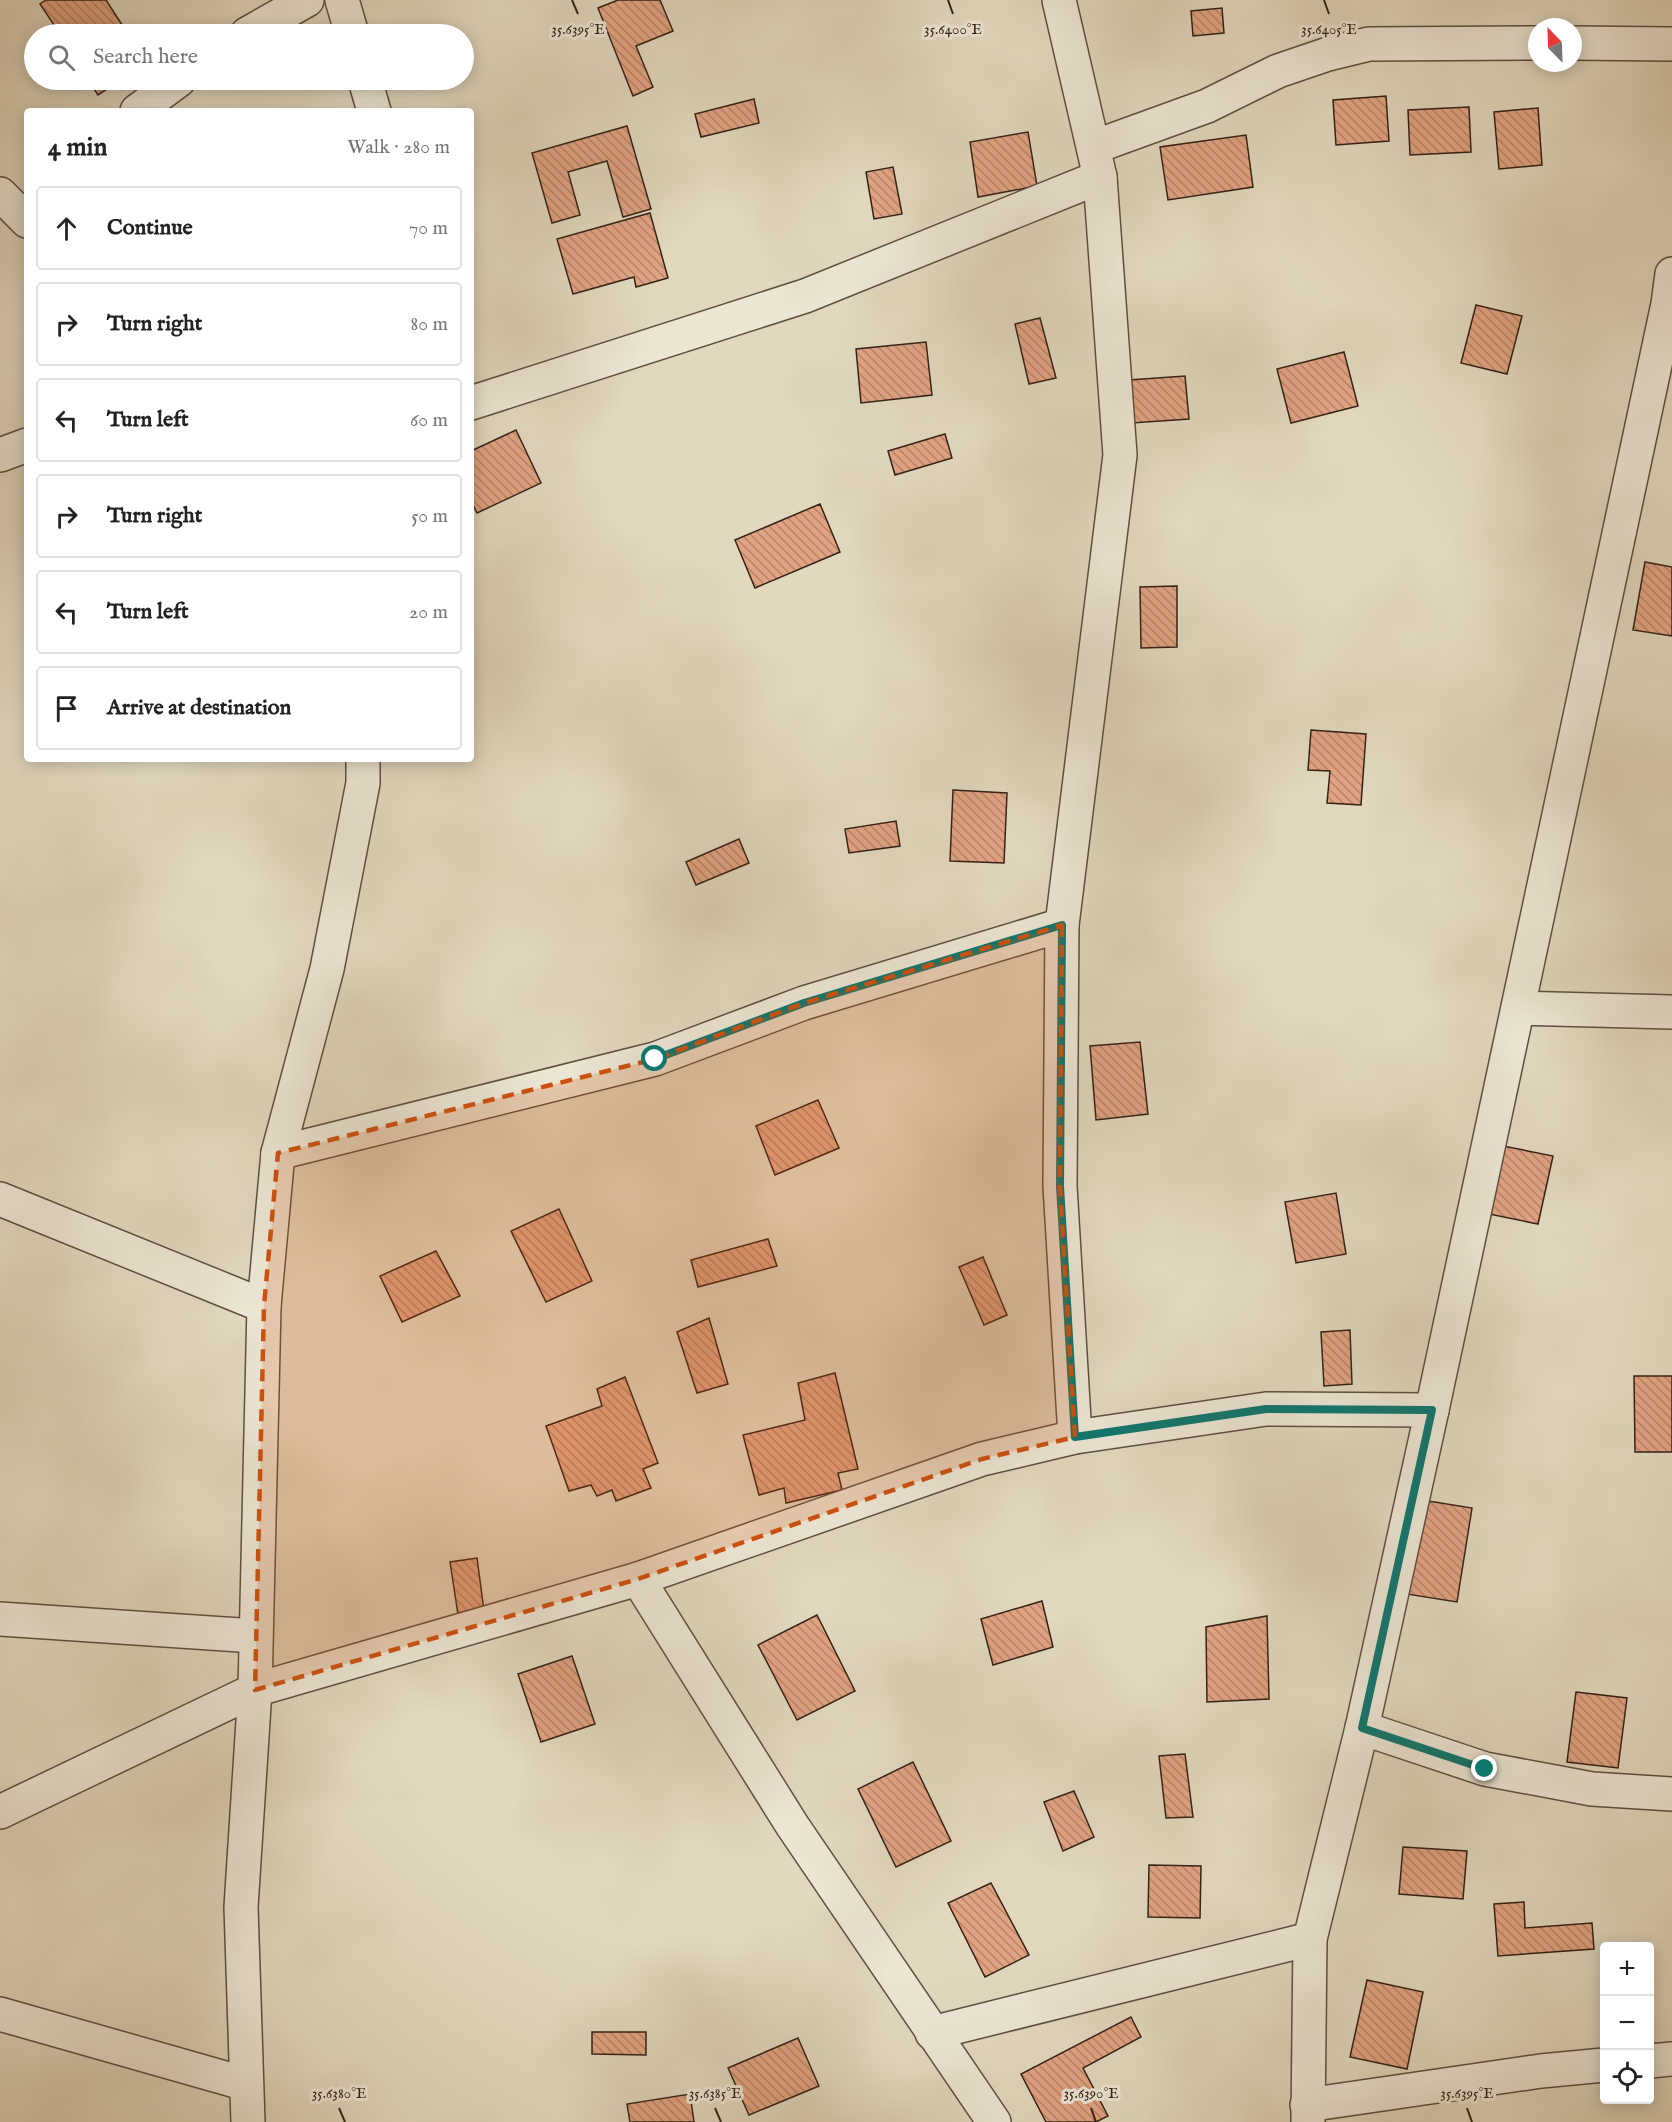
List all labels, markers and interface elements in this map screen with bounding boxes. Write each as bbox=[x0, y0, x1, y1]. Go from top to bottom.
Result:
north arrow bbox=[1528, 18, 1582, 72]
text: 35.6395°E bbox=[551, 20, 605, 39]
text: 35.6400°E bbox=[924, 20, 982, 39]
text: 35.6405°E bbox=[1301, 20, 1357, 39]
search box bbox=[24, 24, 474, 90]
icon: search bbox=[45, 41, 78, 74]
text: Search here bbox=[93, 43, 198, 71]
text: 4 min bbox=[48, 131, 107, 164]
text: Walk · 280 m bbox=[347, 135, 450, 160]
icon: ahead bbox=[50, 212, 83, 245]
text: Continue bbox=[107, 214, 193, 242]
text: 70 m bbox=[409, 216, 448, 241]
icon: right bbox=[50, 308, 83, 341]
text: Turn right bbox=[107, 310, 202, 338]
text: 80 m bbox=[411, 312, 448, 337]
icon: left bbox=[50, 404, 83, 437]
text: Turn left bbox=[107, 406, 189, 434]
text: 60 m bbox=[410, 408, 448, 433]
icon: right bbox=[50, 500, 83, 533]
text: Turn right bbox=[107, 502, 202, 530]
text: 50 m bbox=[411, 504, 448, 529]
icon: left bbox=[50, 596, 83, 629]
text: Turn left bbox=[107, 598, 189, 626]
text: 20 m bbox=[409, 600, 448, 625]
icon: arrive bbox=[50, 692, 83, 725]
text: Arrive at destination bbox=[107, 694, 291, 722]
route start bbox=[641, 1045, 667, 1071]
route end bbox=[1471, 1755, 1497, 1781]
map controls bbox=[1600, 1942, 1654, 2104]
button: + bbox=[1600, 1942, 1654, 1996]
button: − bbox=[1600, 1996, 1654, 2050]
button: locate bbox=[1600, 2050, 1654, 2104]
text: 35.6380°E bbox=[312, 2084, 366, 2103]
text: 35.6385°E bbox=[689, 2084, 741, 2103]
text: 35.6390°E bbox=[1063, 2084, 1119, 2103]
text: 35.6395°E bbox=[1440, 2084, 1494, 2103]

